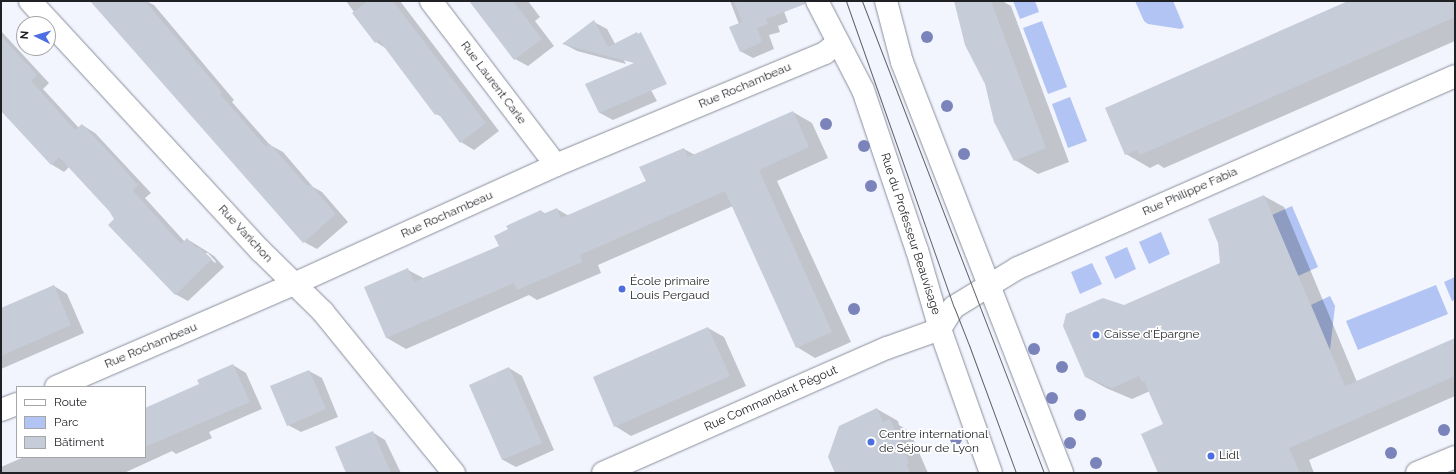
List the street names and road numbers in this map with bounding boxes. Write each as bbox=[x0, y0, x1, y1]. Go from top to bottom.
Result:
street label: Rue Laurent Carle bbox=[457, 39, 529, 127]
street label: Rue Rochambeau bbox=[697, 60, 793, 112]
street label: Rue du Professeur Beauvisage bbox=[877, 151, 943, 317]
street label: Rue Philippe Fabia bbox=[1140, 165, 1240, 219]
street label: Rue Rochambeau bbox=[399, 188, 495, 242]
street label: Rue Varichon bbox=[215, 202, 275, 266]
street label: Rue Rochambeau bbox=[103, 320, 199, 372]
street label: Rue Commandant Pégout bbox=[702, 363, 840, 435]

